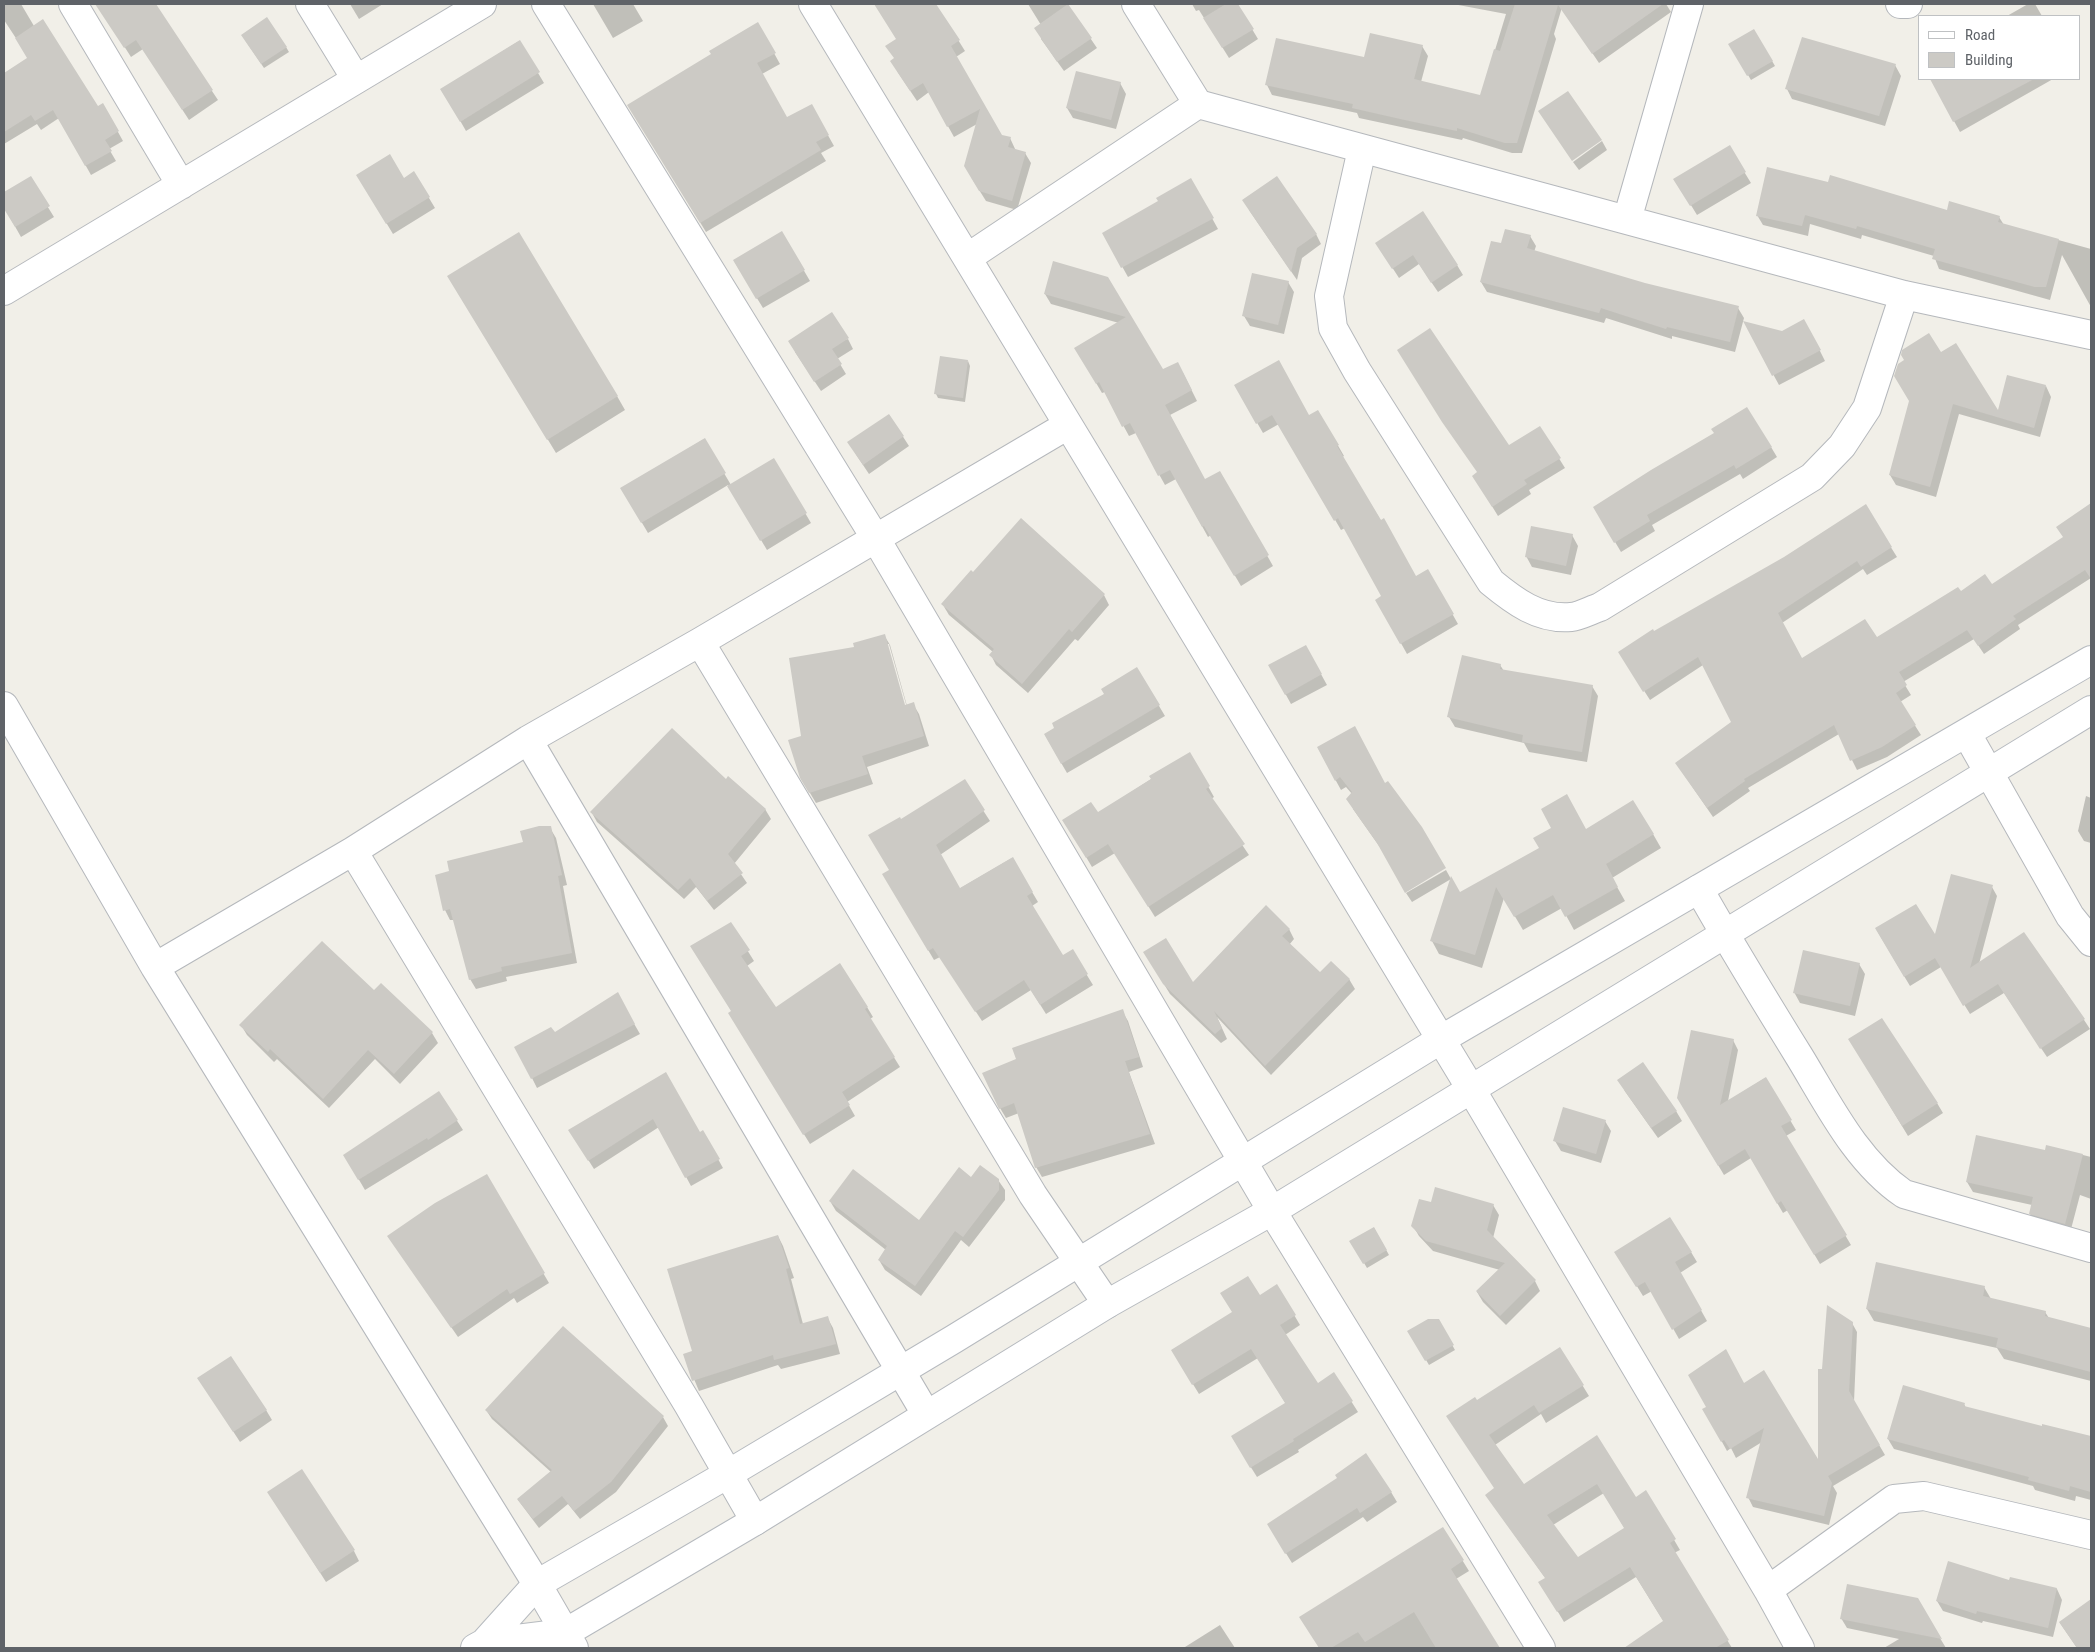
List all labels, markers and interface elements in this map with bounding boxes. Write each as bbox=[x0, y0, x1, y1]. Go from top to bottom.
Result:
legend bbox=[1918, 15, 2080, 80]
text: Road bbox=[1965, 26, 1995, 44]
text: Building bbox=[1965, 51, 2013, 69]

